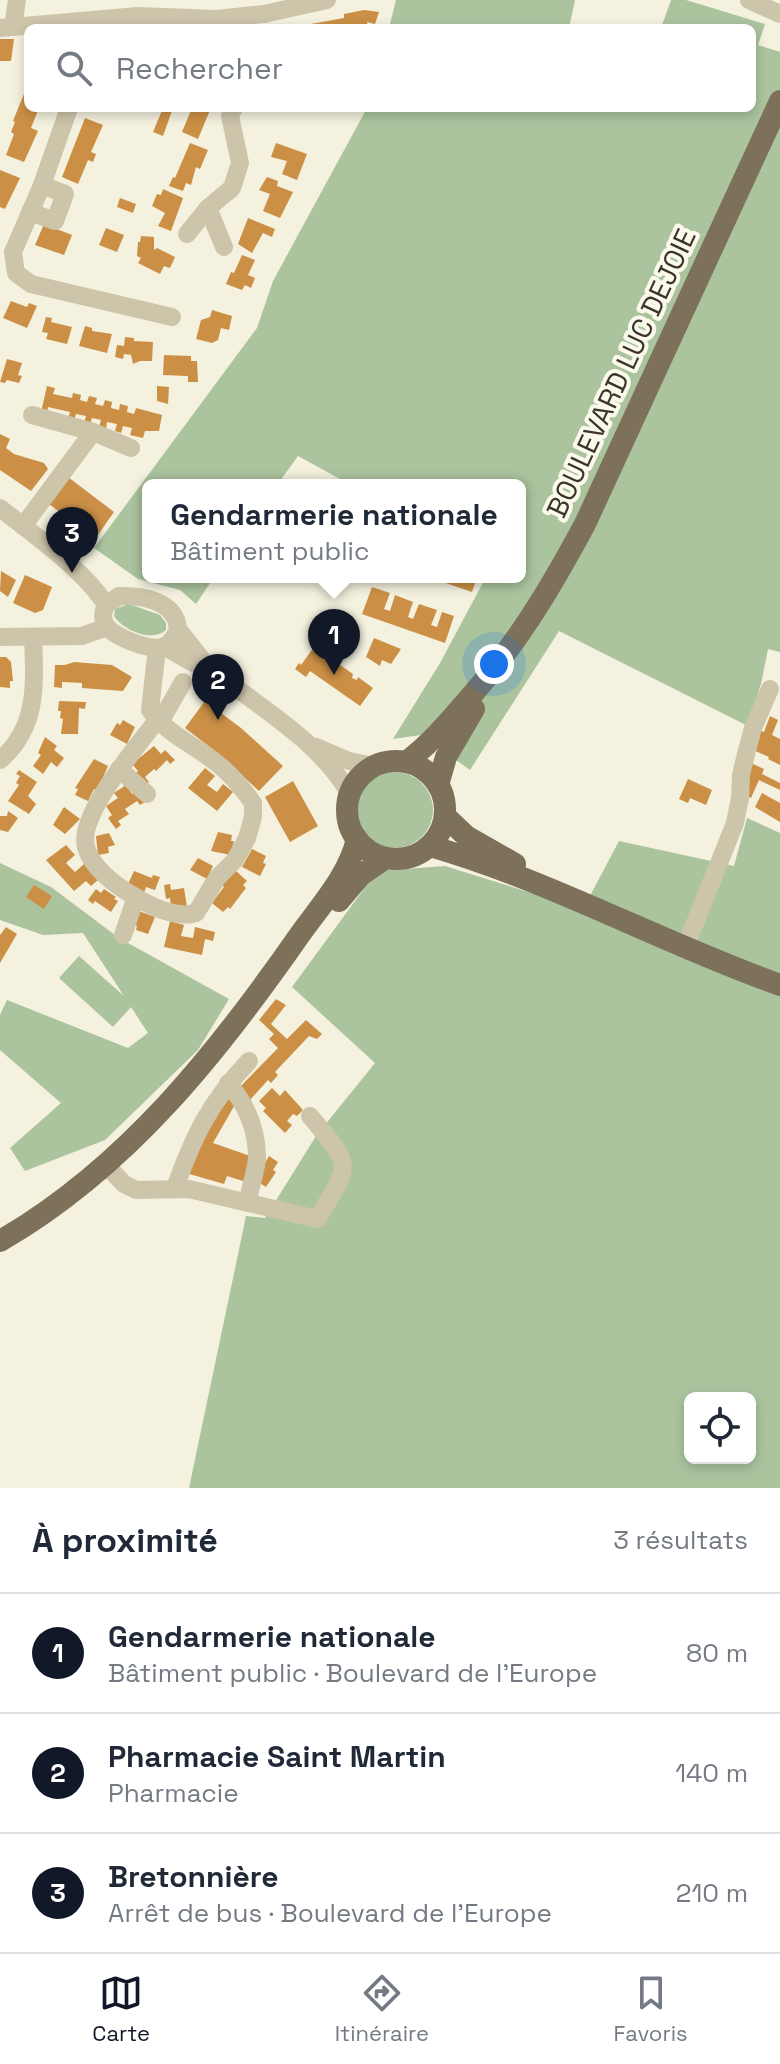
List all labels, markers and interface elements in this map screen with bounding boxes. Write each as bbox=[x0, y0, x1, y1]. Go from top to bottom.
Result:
search box bbox=[24, 24, 756, 112]
icon: search bbox=[52, 46, 96, 90]
text: Rechercher bbox=[116, 49, 283, 88]
street label: BOULEVARD LUC DEJOIE bbox=[538, 223, 704, 523]
popup bbox=[142, 479, 526, 583]
text: Gendarmerie nationale bbox=[170, 495, 498, 534]
pin: 3 bbox=[46, 507, 98, 573]
text: Bâtiment public bbox=[170, 534, 370, 568]
pin: 1 bbox=[308, 609, 360, 675]
your location bbox=[474, 644, 514, 684]
pin: 2 bbox=[192, 654, 244, 720]
map controls bbox=[684, 1392, 756, 1464]
button: locate bbox=[684, 1392, 756, 1464]
text: À proximité bbox=[32, 1519, 218, 1562]
text: 3 résultats bbox=[613, 1523, 748, 1557]
text: Gendarmerie nationale bbox=[108, 1617, 436, 1656]
text: 1 bbox=[52, 1636, 64, 1670]
text: 80 m bbox=[686, 1636, 748, 1670]
text: Bâtiment public · Boulevard de l'Europe bbox=[108, 1656, 597, 1690]
text: Pharmacie Saint Martin bbox=[108, 1737, 446, 1776]
text: 2 bbox=[50, 1756, 66, 1790]
text: 140 m bbox=[675, 1756, 748, 1790]
text: Pharmacie bbox=[108, 1776, 239, 1810]
text: Bretonnière bbox=[108, 1857, 279, 1896]
text: 3 bbox=[50, 1876, 66, 1910]
text: 210 m bbox=[676, 1876, 748, 1910]
text: Arrêt de bus · Boulevard de l'Europe bbox=[108, 1896, 552, 1930]
tab: Carte bbox=[92, 1971, 150, 2047]
tab: Itinéraire bbox=[335, 1971, 429, 2047]
tab: Favoris bbox=[614, 1971, 688, 2047]

